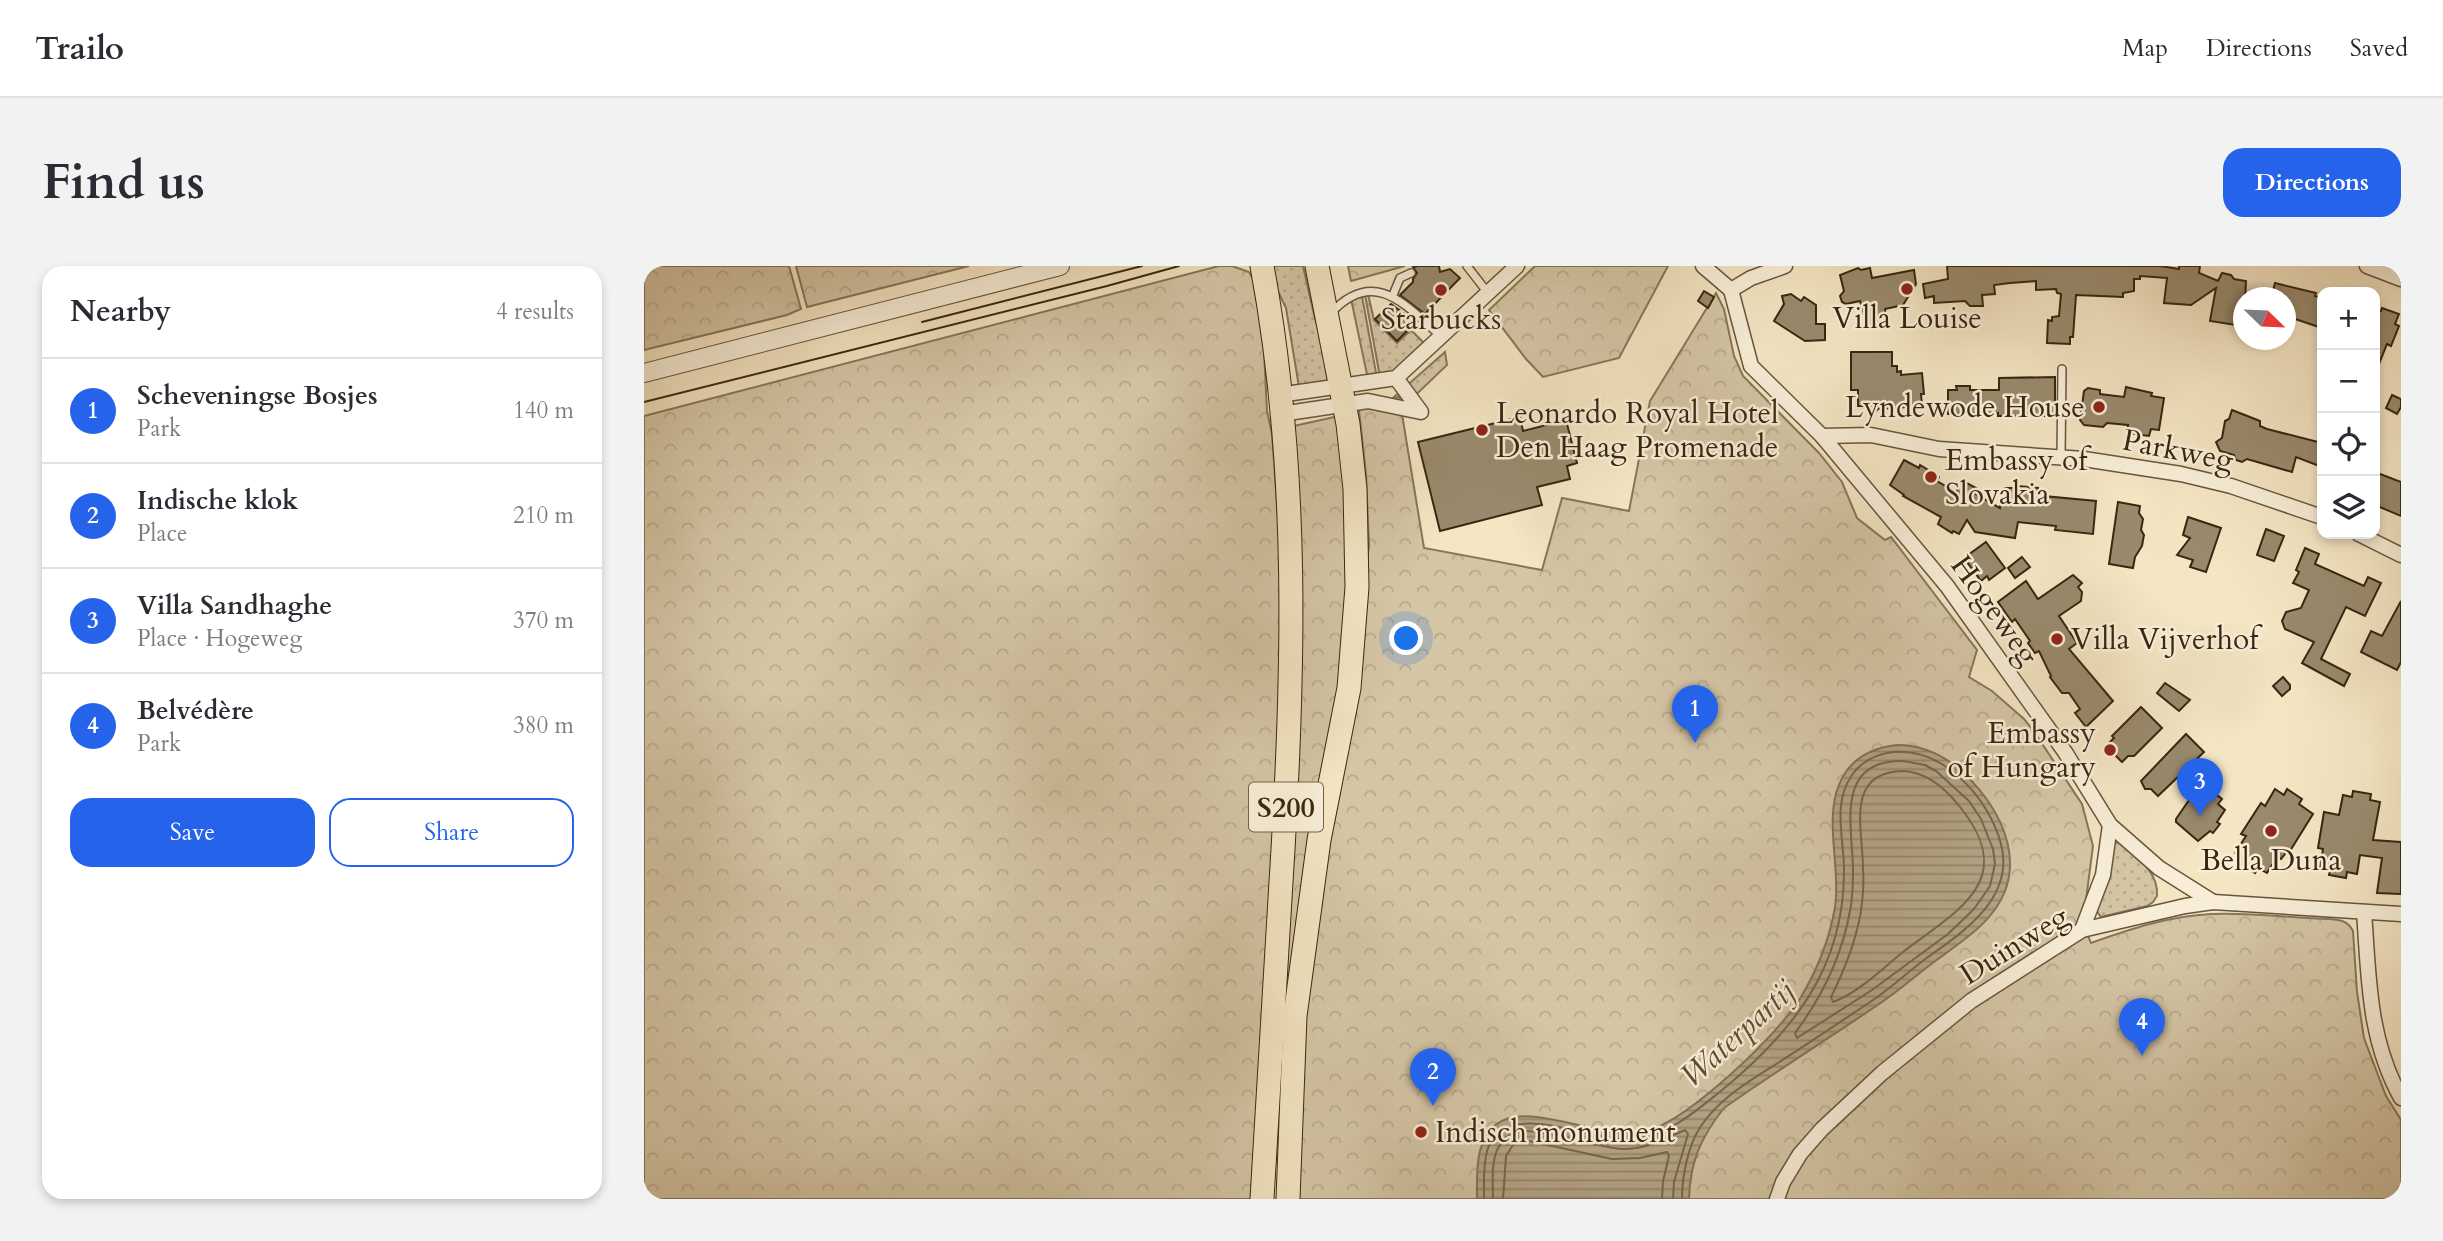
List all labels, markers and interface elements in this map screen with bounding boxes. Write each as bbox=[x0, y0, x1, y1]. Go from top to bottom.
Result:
text: Trailo bbox=[35, 26, 124, 71]
text: Map bbox=[2122, 32, 2168, 65]
text: Directions bbox=[2206, 32, 2312, 65]
text: Saved bbox=[2350, 32, 2408, 65]
button: Directions bbox=[2223, 148, 2401, 217]
text: Find us bbox=[42, 149, 205, 216]
marker: Villa Louise bbox=[1899, 281, 1915, 297]
marker: Starbucks bbox=[1433, 282, 1449, 298]
north arrow bbox=[2233, 287, 2296, 350]
map controls bbox=[2317, 287, 2380, 539]
button: + bbox=[2317, 287, 2380, 350]
text: Nearby bbox=[70, 291, 171, 332]
text: 4 results bbox=[496, 296, 574, 327]
place label: Villa Louise bbox=[1832, 298, 1982, 339]
place label: Starbucks bbox=[1381, 299, 1501, 340]
button: − bbox=[2317, 350, 2380, 413]
text: Scheveningse Bosjes bbox=[137, 378, 378, 413]
place label: Lyndewode House bbox=[1845, 387, 2085, 428]
place label: Leonardo Royal Hotel Den Haag Promenade bbox=[1496, 393, 1779, 468]
text: 1 bbox=[87, 395, 99, 426]
text: 140 m bbox=[513, 395, 574, 426]
marker: Lyndewode House bbox=[2091, 399, 2107, 415]
text: Park bbox=[137, 413, 181, 444]
button: locate bbox=[2317, 413, 2380, 476]
street label: Parkweg bbox=[2119, 420, 2237, 481]
marker: Leonardo Royal Hotel Den Haag Promenade bbox=[1474, 422, 1490, 438]
place label: Embassy of Slovakia bbox=[1945, 440, 2092, 515]
marker: Embassy of Slovakia bbox=[1923, 469, 1939, 485]
button: layers bbox=[2317, 476, 2380, 539]
text: Indische klok bbox=[137, 483, 298, 518]
text: 2 bbox=[87, 500, 99, 531]
text: 210 m bbox=[513, 500, 574, 531]
text: Place bbox=[137, 518, 187, 549]
street label: Hogeweg bbox=[1941, 547, 2048, 674]
text: Villa Sandhaghe bbox=[137, 588, 332, 623]
text: 3 bbox=[87, 605, 99, 636]
text: 370 m bbox=[513, 605, 574, 636]
place label: Villa Vijverhof bbox=[2071, 619, 2263, 660]
your location bbox=[1389, 621, 1423, 655]
text: Place · Hogeweg bbox=[137, 623, 302, 654]
marker: Villa Vijverhof bbox=[2049, 631, 2065, 647]
pin: 1 bbox=[1672, 685, 1718, 743]
text: Belvédère bbox=[137, 693, 254, 728]
text: 4 bbox=[87, 710, 99, 741]
text: 380 m bbox=[513, 710, 574, 741]
place label: Embassy of Hungary bbox=[1947, 713, 2096, 788]
text: Park bbox=[137, 728, 181, 759]
marker: Embassy of Hungary bbox=[2102, 742, 2118, 758]
pin: 3 bbox=[2177, 758, 2223, 816]
road number: S200 bbox=[1249, 782, 1323, 832]
button: Save bbox=[70, 798, 315, 867]
button: Share bbox=[329, 798, 574, 867]
marker: Bella Duna bbox=[2263, 823, 2279, 839]
place label: Bella Duna bbox=[2200, 840, 2342, 881]
street label: Duinweg bbox=[1952, 896, 2077, 995]
water label: Waterpartij bbox=[1671, 970, 1806, 1097]
pin: 4 bbox=[2119, 998, 2165, 1056]
pin: 2 bbox=[1410, 1048, 1456, 1106]
place label: Indisch monument bbox=[1435, 1112, 1676, 1153]
marker: Indisch monument bbox=[1413, 1124, 1429, 1140]

